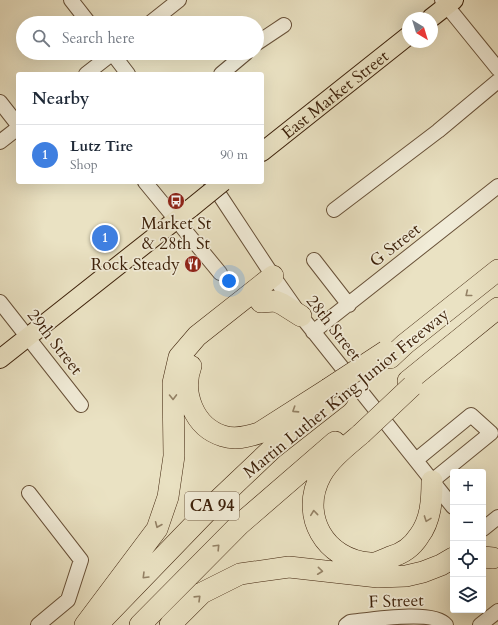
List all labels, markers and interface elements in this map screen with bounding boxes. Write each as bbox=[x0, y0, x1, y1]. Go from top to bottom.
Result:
north arrow bbox=[402, 12, 438, 48]
search box bbox=[16, 16, 264, 60]
icon: search bbox=[30, 27, 52, 49]
text: Search here bbox=[62, 28, 135, 48]
street label: East Market Street bbox=[276, 44, 394, 144]
text: Nearby bbox=[32, 87, 89, 110]
text: Lutz Tire bbox=[70, 136, 133, 156]
text: 1 bbox=[42, 146, 48, 164]
text: 90 m bbox=[220, 146, 248, 164]
text: Shop bbox=[70, 156, 98, 174]
bus stop icon: Market St & 28th St bbox=[166, 191, 186, 211]
place label: Market St & 28th St bbox=[141, 212, 212, 255]
street label: G Street bbox=[365, 217, 426, 272]
pin: 1 bbox=[92, 223, 118, 253]
place label: Rock Steady bbox=[91, 253, 180, 276]
restaurant icon: Rock Steady bbox=[183, 254, 203, 274]
your location bbox=[219, 271, 239, 291]
one-way arrow bbox=[465, 289, 472, 296]
street label: 28th Street bbox=[301, 290, 367, 366]
street label: Martin Luther King Junior Freeway bbox=[238, 303, 454, 483]
street label: 29th Street bbox=[22, 304, 88, 380]
one-way arrow bbox=[169, 394, 177, 400]
one-way arrow bbox=[292, 405, 299, 413]
map controls bbox=[450, 469, 486, 613]
button: + bbox=[450, 469, 486, 505]
road number: CA 94 bbox=[185, 492, 239, 520]
button: − bbox=[450, 505, 486, 541]
one-way arrow bbox=[310, 510, 319, 516]
one-way arrow bbox=[423, 516, 431, 523]
one-way arrow bbox=[154, 521, 162, 528]
button: locate bbox=[450, 541, 486, 577]
one-way arrow bbox=[212, 544, 220, 552]
one-way arrow bbox=[317, 566, 323, 575]
one-way arrow bbox=[143, 571, 150, 579]
button: layers bbox=[450, 577, 486, 613]
street label: F Street bbox=[368, 589, 425, 613]
one-way arrow bbox=[193, 596, 200, 603]

